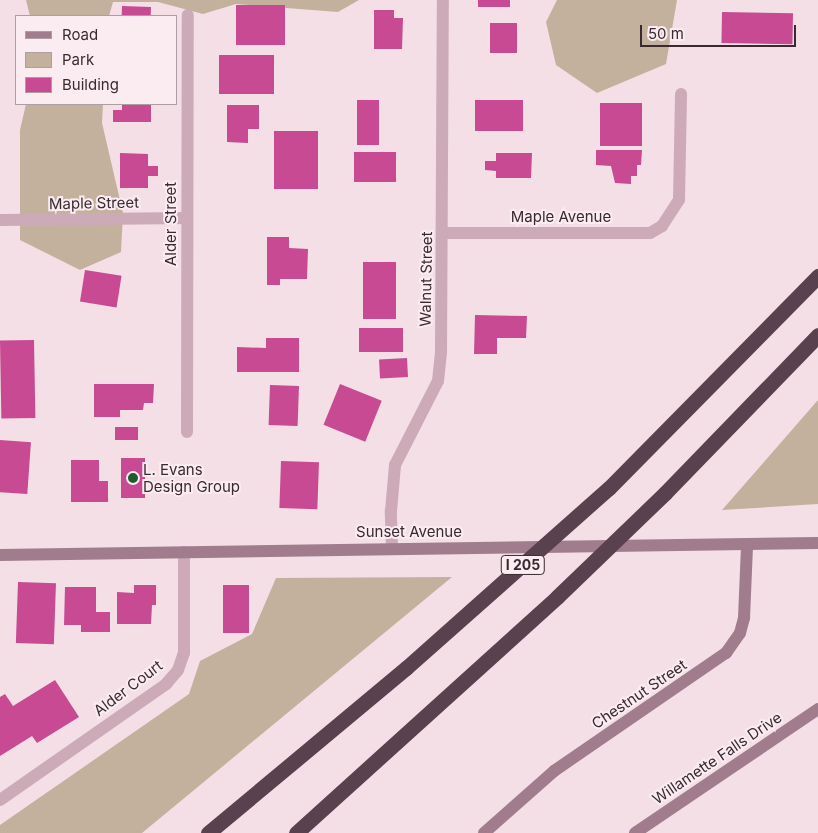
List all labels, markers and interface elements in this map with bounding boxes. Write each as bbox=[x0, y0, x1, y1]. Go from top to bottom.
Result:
legend bbox=[15, 15, 178, 105]
scale bar bbox=[643, 15, 799, 47]
text: 50 m bbox=[648, 24, 684, 43]
text: Road bbox=[62, 25, 98, 44]
text: Park bbox=[62, 50, 94, 69]
text: Building bbox=[62, 75, 119, 94]
street label: Alder Street bbox=[162, 182, 180, 266]
street label: Maple Street bbox=[49, 193, 139, 213]
street label: Maple Avenue bbox=[511, 208, 611, 226]
street label: Walnut Street bbox=[416, 231, 436, 327]
place label: L. Evans Design Group bbox=[143, 460, 240, 495]
marker: L. Evans Design Group bbox=[127, 472, 139, 484]
street label: Sunset Avenue bbox=[356, 523, 462, 541]
road number: I 205 bbox=[500, 554, 546, 576]
street label: Alder Court bbox=[90, 656, 166, 720]
street label: Chestnut Street bbox=[588, 656, 690, 732]
street label: Willamette Falls Drive bbox=[649, 708, 785, 808]

